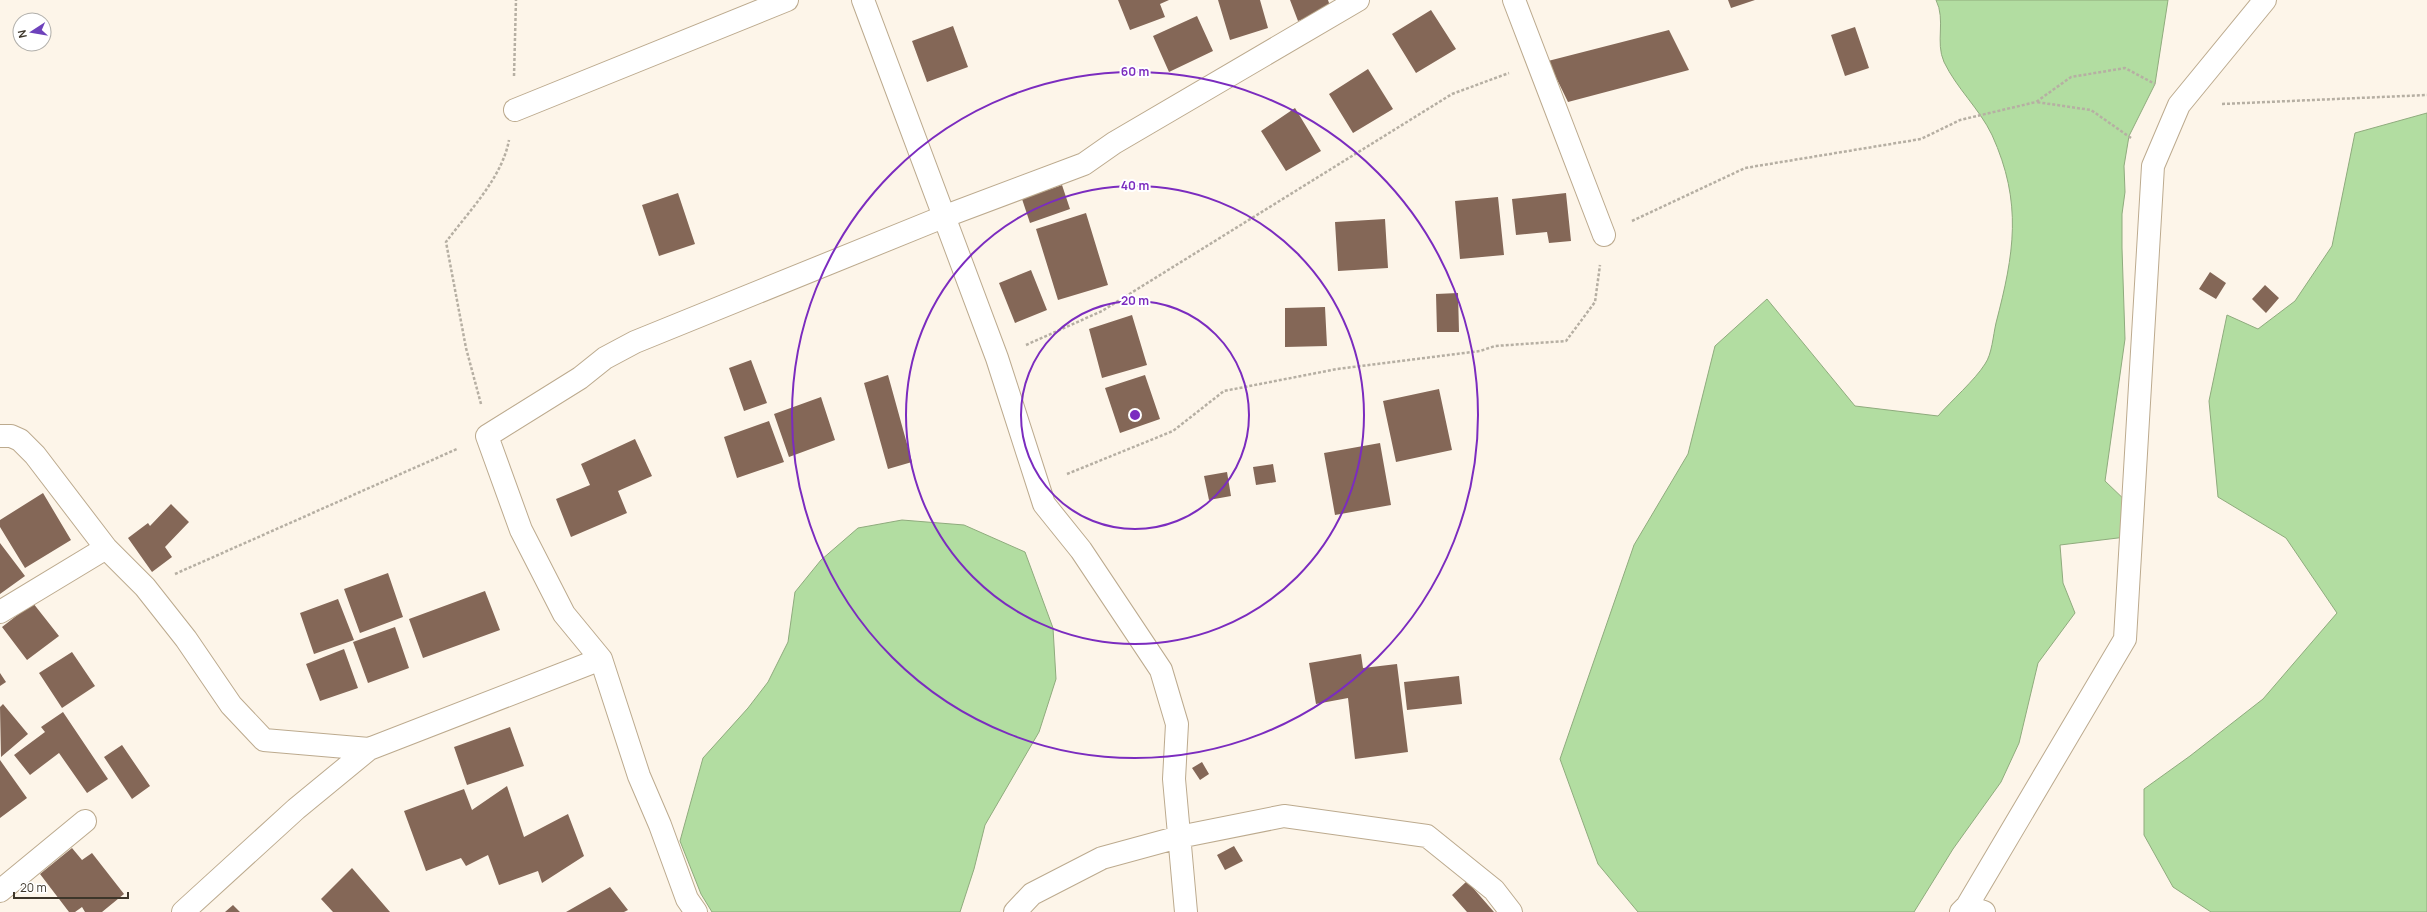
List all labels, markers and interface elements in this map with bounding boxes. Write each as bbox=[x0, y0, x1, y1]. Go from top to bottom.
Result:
north arrow bbox=[12, 12, 52, 52]
text: N bbox=[14, 29, 30, 40]
text: 60 m bbox=[1121, 63, 1149, 80]
text: 40 m bbox=[1121, 177, 1149, 194]
text: 20 m bbox=[1121, 292, 1149, 309]
centre of rings bbox=[1128, 408, 1142, 422]
scale bar bbox=[14, 874, 128, 900]
text: 20 m bbox=[20, 879, 47, 896]

